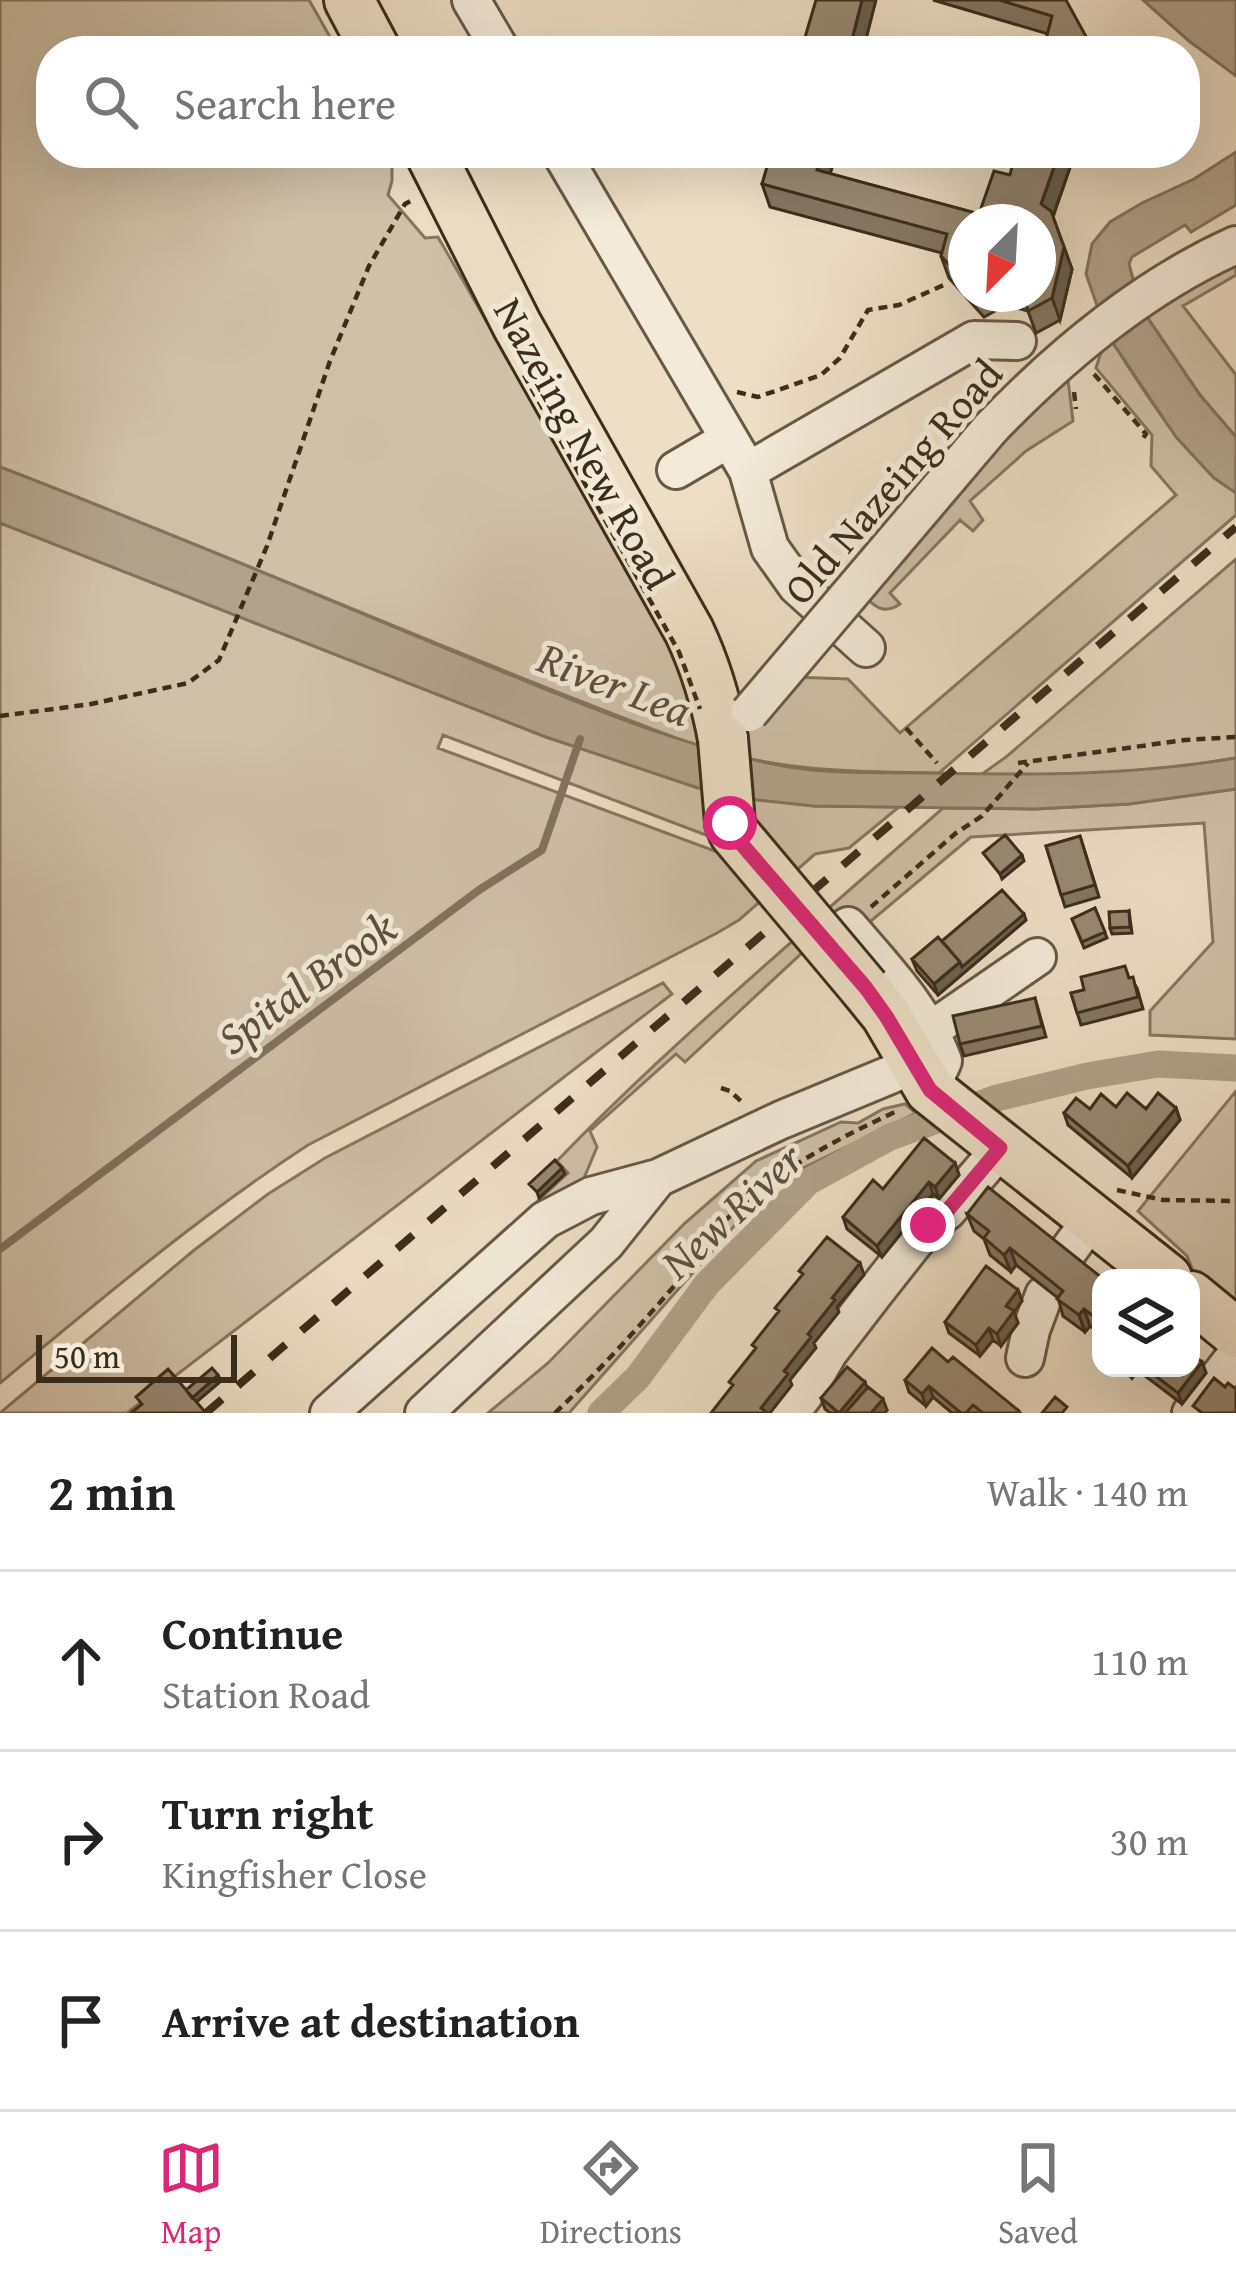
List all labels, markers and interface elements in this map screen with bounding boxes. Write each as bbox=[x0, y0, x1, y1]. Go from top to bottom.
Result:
search box bbox=[36, 36, 1200, 168]
icon: search bbox=[78, 69, 144, 135]
text: Search here bbox=[174, 70, 396, 135]
north arrow bbox=[948, 204, 1056, 312]
street label: Nazeing New Road bbox=[480, 286, 691, 600]
street label: Old Nazeing Road bbox=[768, 344, 1016, 617]
water label: River Lea bbox=[528, 624, 701, 742]
route start bbox=[703, 796, 757, 850]
water label: Spital Brook bbox=[203, 895, 409, 1069]
water label: New River bbox=[644, 1126, 818, 1294]
route end bbox=[901, 1198, 955, 1252]
map controls bbox=[1092, 1269, 1200, 1377]
button: layers bbox=[1092, 1269, 1200, 1377]
scale bar bbox=[36, 1329, 237, 1382]
text: 50 m bbox=[54, 1332, 120, 1380]
text: 2 min bbox=[48, 1454, 175, 1529]
text: Walk · 140 m bbox=[987, 1463, 1188, 1520]
text: Continue bbox=[162, 1600, 343, 1665]
icon: ahead bbox=[48, 1628, 114, 1694]
text: 110 m bbox=[1091, 1632, 1188, 1689]
text: Station Road bbox=[162, 1665, 370, 1722]
text: Turn right bbox=[162, 1780, 374, 1845]
icon: right bbox=[48, 1808, 114, 1874]
text: 30 m bbox=[1110, 1812, 1188, 1869]
text: Kingfisher Close bbox=[162, 1845, 427, 1902]
icon: arrive bbox=[48, 1988, 114, 2054]
text: Arrive at destination bbox=[162, 1988, 580, 2053]
tab: Map bbox=[158, 2135, 224, 2255]
tab: Directions bbox=[540, 2135, 682, 2255]
tab: Saved bbox=[998, 2135, 1078, 2255]

